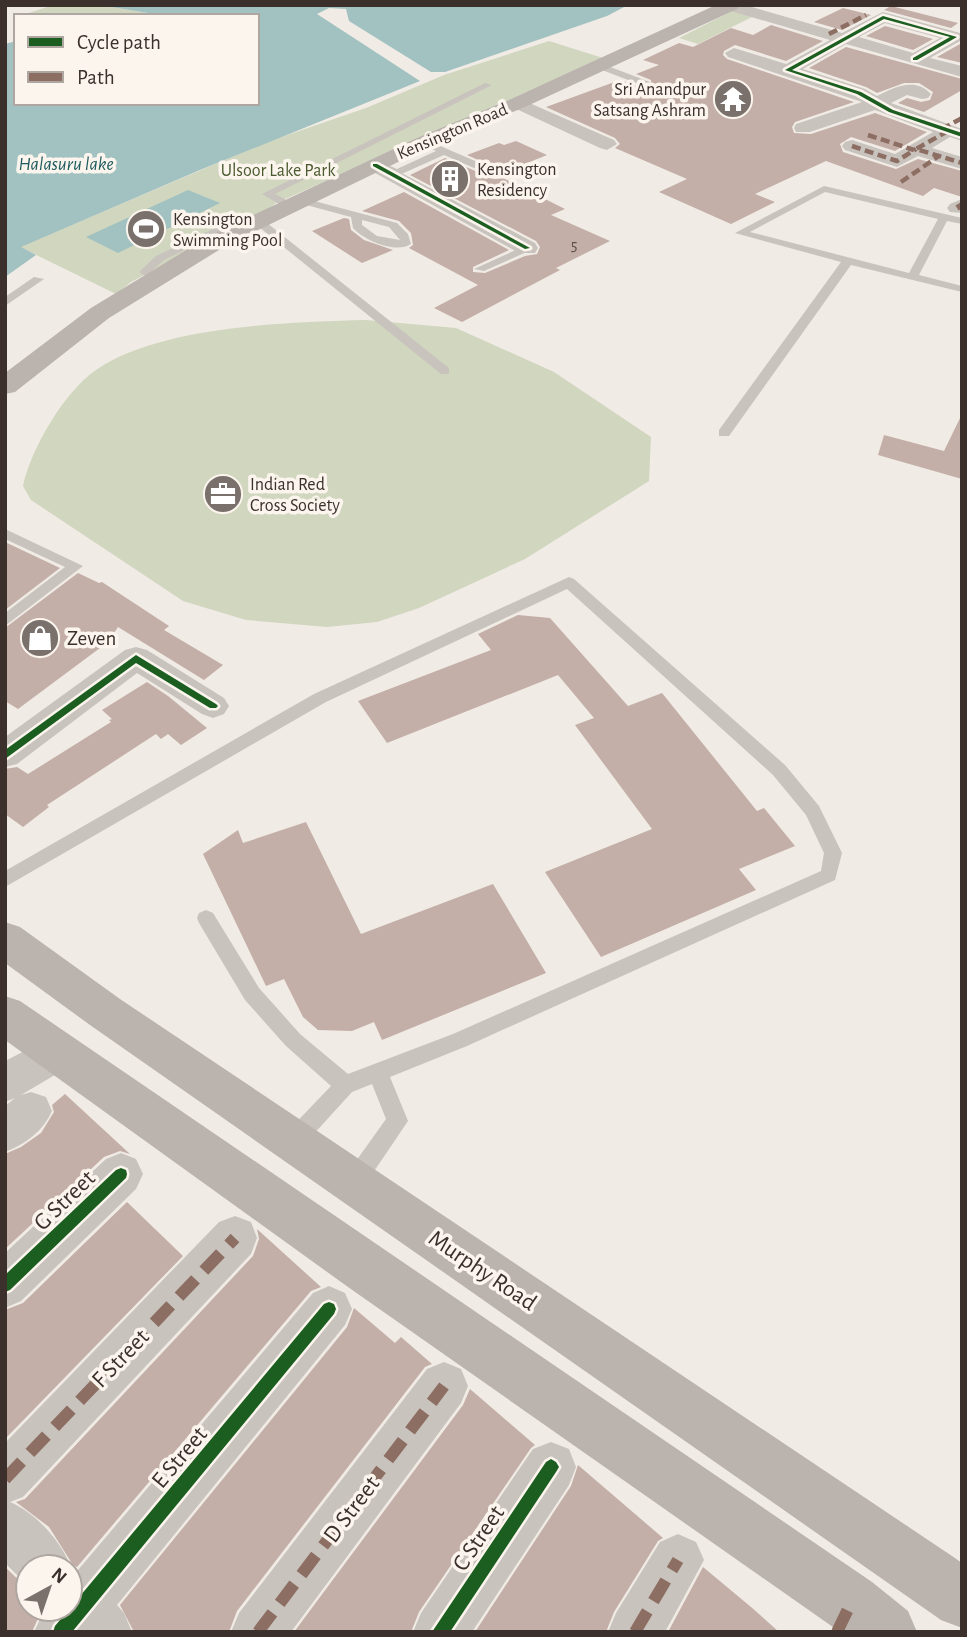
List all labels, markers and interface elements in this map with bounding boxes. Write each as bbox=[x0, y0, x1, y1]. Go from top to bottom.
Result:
legend bbox=[14, 14, 259, 105]
text: Cycle path bbox=[77, 32, 161, 53]
text: Path bbox=[77, 67, 115, 88]
temple icon: Sri Anandpur Satsang Ashram bbox=[712, 78, 754, 120]
place label: Sri Anandpur Satsang Ashram bbox=[594, 81, 706, 120]
street label: Kensington Road bbox=[394, 101, 510, 163]
water label: Halasuru lake bbox=[18, 155, 114, 174]
building icon: Kensington Residency bbox=[429, 158, 471, 200]
place label: Kensington Residency bbox=[477, 161, 557, 200]
park label: Ulsoor Lake Park bbox=[221, 162, 336, 180]
sports icon: Kensington Swimming Pool bbox=[125, 208, 167, 250]
place label: Kensington Swimming Pool bbox=[173, 211, 282, 250]
house number: 5 bbox=[571, 237, 577, 253]
office icon: Indian Red Cross Society bbox=[202, 473, 244, 515]
place label: Indian Red Cross Society bbox=[250, 476, 340, 515]
shop icon: Zeven bbox=[19, 617, 61, 659]
place label: Zeven bbox=[67, 628, 116, 649]
street label: G Street bbox=[29, 1166, 100, 1235]
street label: Murphy Road bbox=[424, 1226, 541, 1316]
street label: F Street bbox=[87, 1325, 154, 1393]
street label: E Street bbox=[147, 1422, 212, 1493]
street label: D Street bbox=[319, 1472, 384, 1547]
street label: C Street bbox=[448, 1501, 509, 1576]
north arrow bbox=[14, 1553, 84, 1623]
text: N bbox=[48, 1565, 70, 1588]

